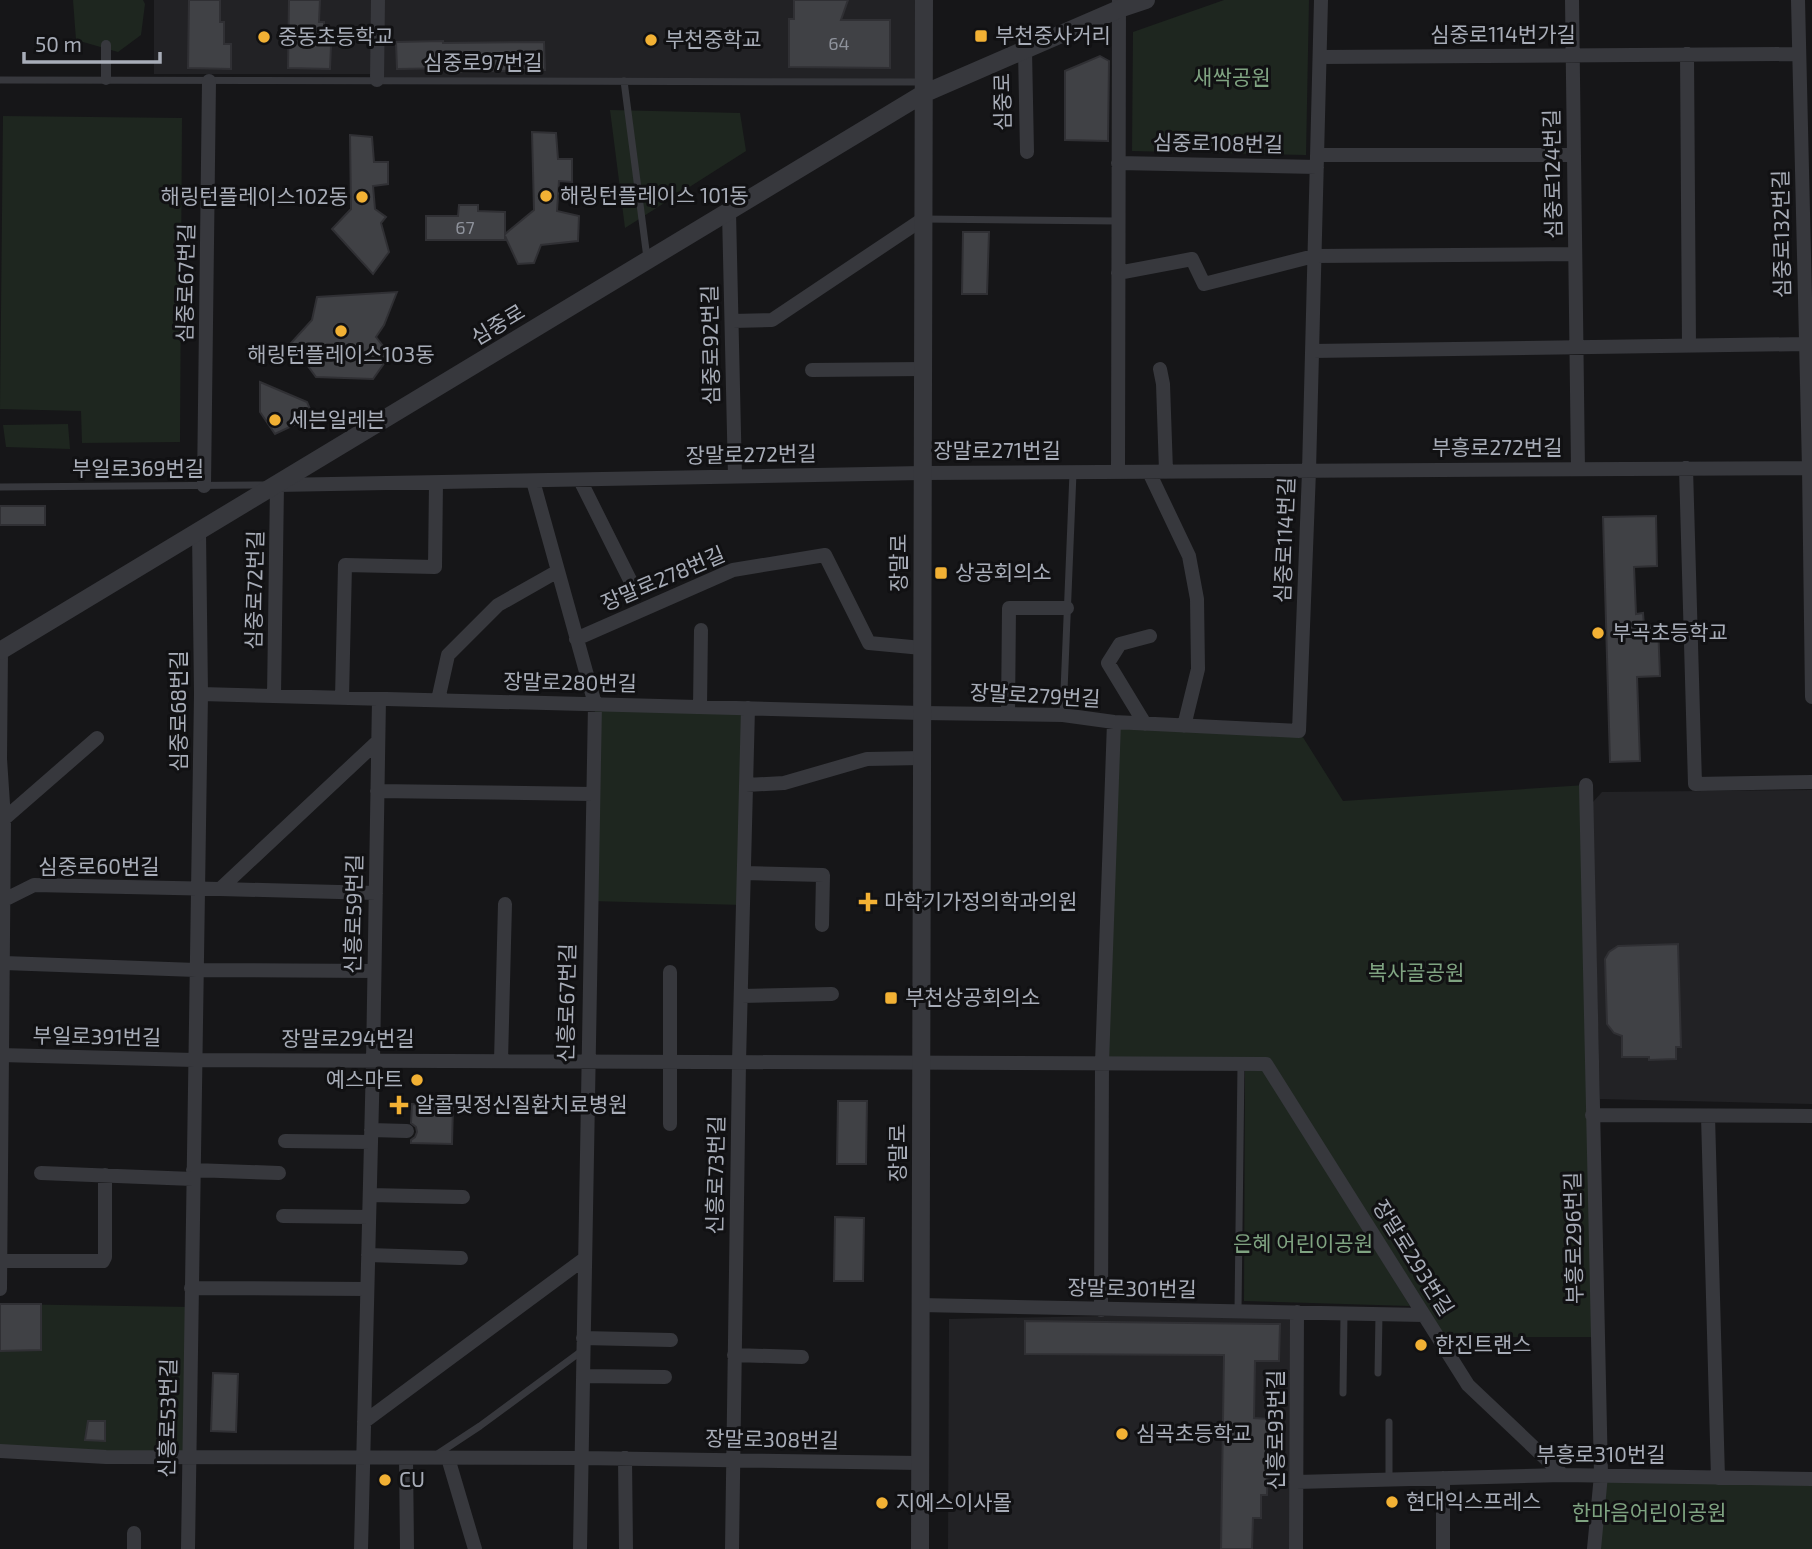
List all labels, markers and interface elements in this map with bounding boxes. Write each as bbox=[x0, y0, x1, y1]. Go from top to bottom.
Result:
scale bar bbox=[24, 21, 161, 65]
street label: 심중로114번가길 bbox=[1430, 21, 1576, 46]
place label: 부천중사거리 bbox=[995, 22, 1111, 47]
place label: 중동초등학교 bbox=[278, 23, 394, 48]
place label: 부천중학교 bbox=[665, 26, 762, 51]
marker: 부천중사거리 bbox=[973, 28, 989, 44]
marker: 중동초등학교 bbox=[256, 29, 272, 45]
text: 50 m bbox=[35, 31, 82, 56]
marker: 부천중학교 bbox=[643, 32, 659, 48]
house number: 64 bbox=[828, 32, 850, 54]
street label: 심중로97번길 bbox=[423, 49, 543, 74]
park label: 새싹공원 bbox=[1193, 64, 1271, 89]
street label: 심중로 bbox=[988, 73, 1015, 131]
street label: 심중로124번길 bbox=[1538, 109, 1565, 239]
street label: 심중로108번길 bbox=[1153, 129, 1283, 156]
street label: 심중로132번길 bbox=[1767, 170, 1794, 298]
place label: 해링턴플레이스 101동 bbox=[560, 182, 749, 207]
place label: 해링턴플레이스102동 bbox=[161, 183, 348, 208]
marker: 해링턴플레이스 101동 bbox=[538, 188, 554, 204]
marker: 해링턴플레이스102동 bbox=[354, 189, 370, 205]
house number: 67 bbox=[455, 216, 475, 238]
street label: 심중로67번길 bbox=[171, 223, 198, 343]
street label: 심중로92번길 bbox=[696, 285, 723, 405]
street label: 심중로 bbox=[466, 298, 529, 349]
marker: 해링턴플레이스103동 bbox=[333, 323, 349, 339]
place label: 해링턴플레이스103동 bbox=[247, 341, 435, 366]
place label: 세븐일레븐 bbox=[289, 406, 386, 431]
marker: 세븐일레븐 bbox=[267, 412, 283, 428]
street label: 부흥로272번길 bbox=[1432, 434, 1562, 459]
street label: 장말로271번길 bbox=[933, 437, 1061, 462]
street label: 장말로272번길 bbox=[685, 440, 817, 467]
street label: 부일로369번길 bbox=[72, 455, 204, 480]
street label: 심중로114번길 bbox=[1269, 476, 1298, 603]
street label: 심중로72번길 bbox=[240, 530, 267, 650]
street label: 장말로 bbox=[885, 534, 910, 592]
street label: 장말로278번길 bbox=[597, 540, 728, 615]
place label: 상공회의소 bbox=[955, 559, 1052, 584]
marker: 상공회의소 bbox=[933, 565, 949, 581]
place label: 부곡초등학교 bbox=[1612, 619, 1728, 644]
marker: 부곡초등학교 bbox=[1590, 625, 1606, 641]
street label: 심중로68번길 bbox=[165, 650, 190, 772]
street label: 장말로280번길 bbox=[503, 668, 637, 695]
street label: 장말로279번길 bbox=[969, 679, 1101, 710]
street label: 심중로60번길 bbox=[38, 853, 160, 878]
street label: 신흥로59번길 bbox=[339, 854, 366, 974]
place label: 마학기가정의학과의원 bbox=[884, 888, 1077, 913]
marker: 마학기가정의학과의원 bbox=[858, 892, 878, 912]
street label: 신흥로67번길 bbox=[552, 943, 579, 1063]
park label: 복사골공원 bbox=[1368, 959, 1464, 984]
place label: 부천상공회의소 bbox=[905, 984, 1040, 1009]
marker: 부천상공회의소 bbox=[883, 990, 899, 1006]
street label: 부일로391번길 bbox=[32, 1022, 162, 1049]
street label: 장말로294번길 bbox=[281, 1025, 415, 1050]
place label: 예스마트 bbox=[326, 1066, 403, 1091]
marker: 예스마트 bbox=[409, 1072, 425, 1088]
place label: 알콜및정신질환치료병원 bbox=[415, 1091, 628, 1116]
marker: 알콜및정신질환치료병원 bbox=[389, 1095, 409, 1115]
street label: 신흥로73번길 bbox=[701, 1115, 728, 1235]
street label: 장말로 bbox=[884, 1124, 909, 1182]
street label: 부흥로296번길 bbox=[1559, 1172, 1586, 1304]
street label: 장말로293번길 bbox=[1369, 1195, 1460, 1320]
park label: 은혜 어린이공원 bbox=[1233, 1230, 1373, 1255]
street label: 장말로301번길 bbox=[1067, 1274, 1197, 1301]
place label: 한진트랜스 bbox=[1435, 1331, 1532, 1356]
marker: 한진트랜스 bbox=[1413, 1337, 1429, 1353]
street label: 신흥로53번길 bbox=[153, 1358, 180, 1478]
street label: 신흥로93번길 bbox=[1262, 1370, 1287, 1490]
place label: 심곡초등학교 bbox=[1136, 1420, 1252, 1445]
street label: 장말로308번길 bbox=[705, 1425, 839, 1452]
marker: 심곡초등학교 bbox=[1114, 1426, 1130, 1442]
street label: 부흥로310번길 bbox=[1536, 1441, 1666, 1466]
place label: CU bbox=[399, 1466, 425, 1491]
marker: CU bbox=[377, 1472, 393, 1488]
place label: 현대익스프레스 bbox=[1406, 1488, 1541, 1513]
place label: 지에스이사몰 bbox=[896, 1489, 1012, 1514]
marker: 현대익스프레스 bbox=[1384, 1494, 1400, 1510]
marker: 지에스이사몰 bbox=[874, 1495, 890, 1511]
park label: 한마음어린이공원 bbox=[1572, 1499, 1726, 1524]

